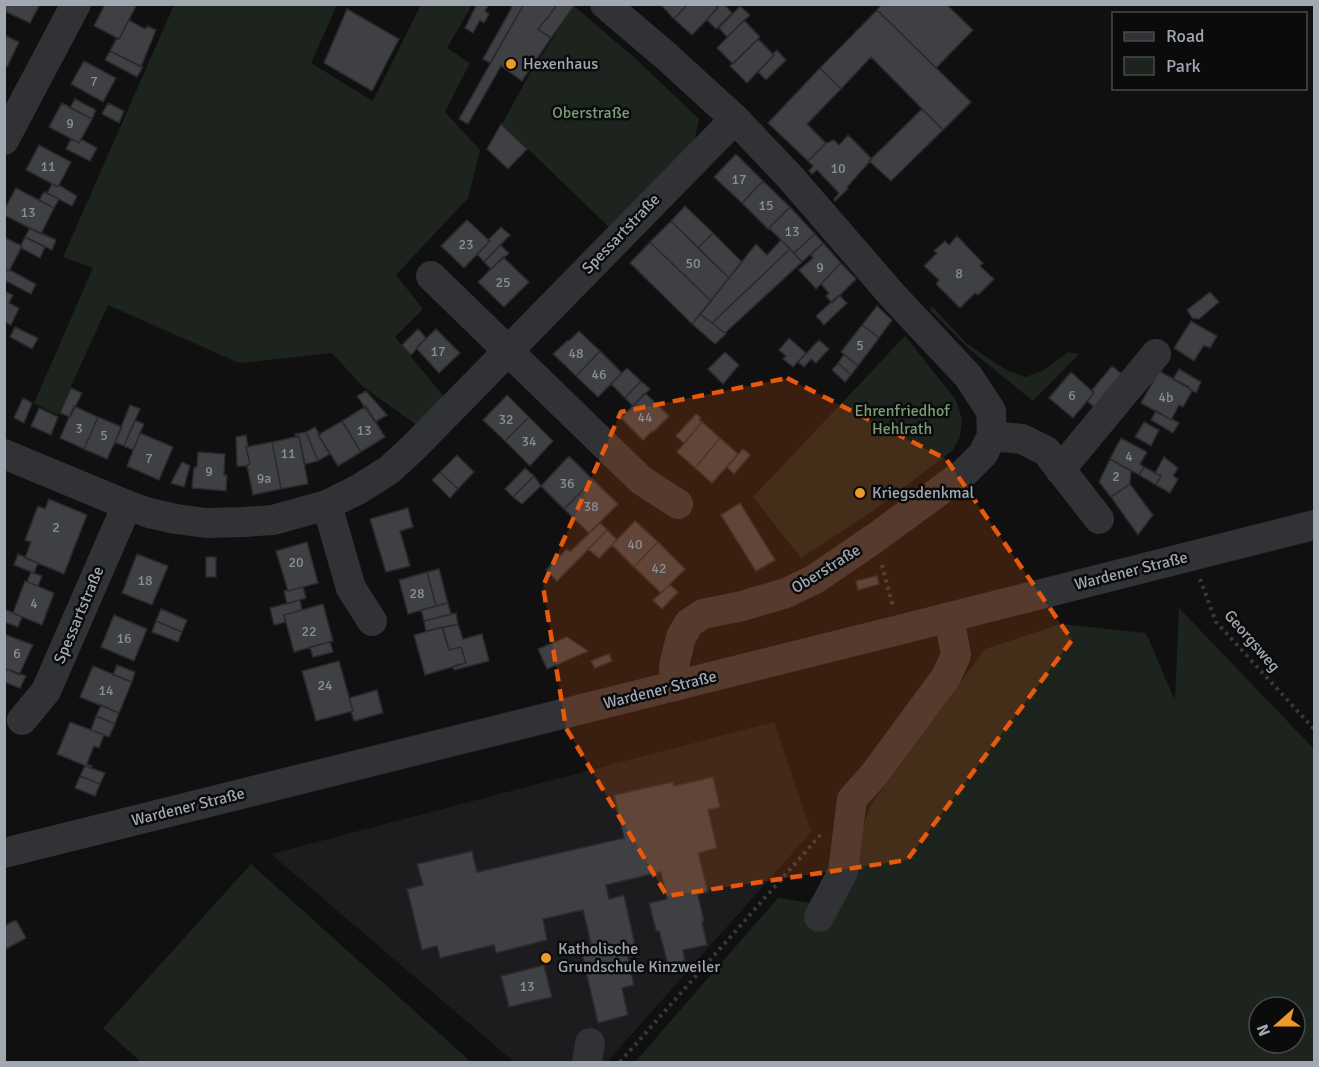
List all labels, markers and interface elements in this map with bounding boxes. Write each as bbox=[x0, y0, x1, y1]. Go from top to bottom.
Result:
legend bbox=[1112, 12, 1307, 90]
text: Road bbox=[1166, 25, 1205, 47]
place label: Hexenhaus bbox=[523, 54, 598, 74]
text: Park bbox=[1166, 55, 1201, 77]
marker: Hexenhaus bbox=[504, 57, 518, 71]
house number: 7 bbox=[90, 73, 98, 90]
park label: Oberstraße bbox=[552, 103, 630, 123]
house number: 9 bbox=[66, 115, 74, 132]
house number: 11 bbox=[40, 158, 56, 175]
house number: 10 bbox=[830, 160, 846, 177]
house number: 17 bbox=[731, 171, 747, 188]
street label: Spessartstraße bbox=[578, 190, 664, 278]
house number: 15 bbox=[758, 197, 774, 214]
house number: 13 bbox=[20, 204, 36, 221]
house number: 13 bbox=[784, 223, 800, 240]
house number: 23 bbox=[458, 236, 474, 253]
house number: 50 bbox=[685, 255, 701, 272]
house number: 9 bbox=[816, 259, 824, 276]
house number: 8 bbox=[955, 265, 963, 282]
house number: 25 bbox=[495, 274, 511, 291]
house number: 5 bbox=[856, 337, 864, 354]
house number: 17 bbox=[430, 343, 446, 360]
house number: 48 bbox=[568, 345, 584, 362]
house number: 46 bbox=[591, 366, 607, 383]
house number: 6 bbox=[1068, 387, 1076, 404]
house number: 4b bbox=[1159, 389, 1173, 406]
park label: Ehrenfriedhof Hehlrath bbox=[854, 401, 950, 439]
house number: 44 bbox=[637, 409, 653, 426]
house number: 32 bbox=[498, 411, 514, 428]
house number: 3 bbox=[75, 420, 83, 437]
house number: 13 bbox=[356, 422, 372, 439]
house number: 5 bbox=[100, 427, 108, 444]
house number: 34 bbox=[521, 433, 537, 450]
house number: 11 bbox=[280, 445, 296, 462]
house number: 4 bbox=[1125, 448, 1133, 465]
house number: 7 bbox=[145, 450, 153, 467]
house number: 9 bbox=[205, 463, 213, 480]
house number: 2 bbox=[1112, 468, 1120, 485]
house number: 9a bbox=[257, 470, 271, 487]
house number: 36 bbox=[559, 475, 575, 492]
place label: Kriegsdenkmal bbox=[872, 483, 975, 503]
marker: Kriegsdenkmal bbox=[853, 486, 867, 500]
house number: 38 bbox=[583, 498, 599, 515]
house number: 2 bbox=[52, 519, 60, 536]
house number: 40 bbox=[627, 536, 643, 553]
street label: Oberstraße bbox=[788, 540, 864, 598]
street label: Wardener Straße bbox=[1072, 547, 1190, 595]
house number: 20 bbox=[288, 554, 304, 571]
house number: 42 bbox=[651, 560, 667, 577]
street label: Spessartstraße bbox=[50, 563, 108, 667]
house number: 18 bbox=[137, 572, 153, 589]
house number: 28 bbox=[409, 585, 425, 602]
house number: 4 bbox=[30, 595, 38, 612]
street label: Georgsweg bbox=[1220, 606, 1284, 676]
house number: 22 bbox=[301, 623, 317, 640]
house number: 16 bbox=[116, 630, 132, 647]
house number: 6 bbox=[13, 645, 21, 662]
street label: Wardener Straße bbox=[601, 666, 719, 714]
house number: 24 bbox=[317, 677, 333, 694]
house number: 14 bbox=[98, 682, 114, 699]
street label: Wardener Straße bbox=[129, 783, 247, 831]
place label: Katholische Grundschule Kinzweiler bbox=[558, 939, 720, 977]
marker: Katholische Grundschule Kinzweiler bbox=[539, 951, 553, 965]
house number: 13 bbox=[519, 978, 535, 995]
north arrow bbox=[1247, 995, 1307, 1055]
text: N bbox=[1253, 1021, 1275, 1039]

